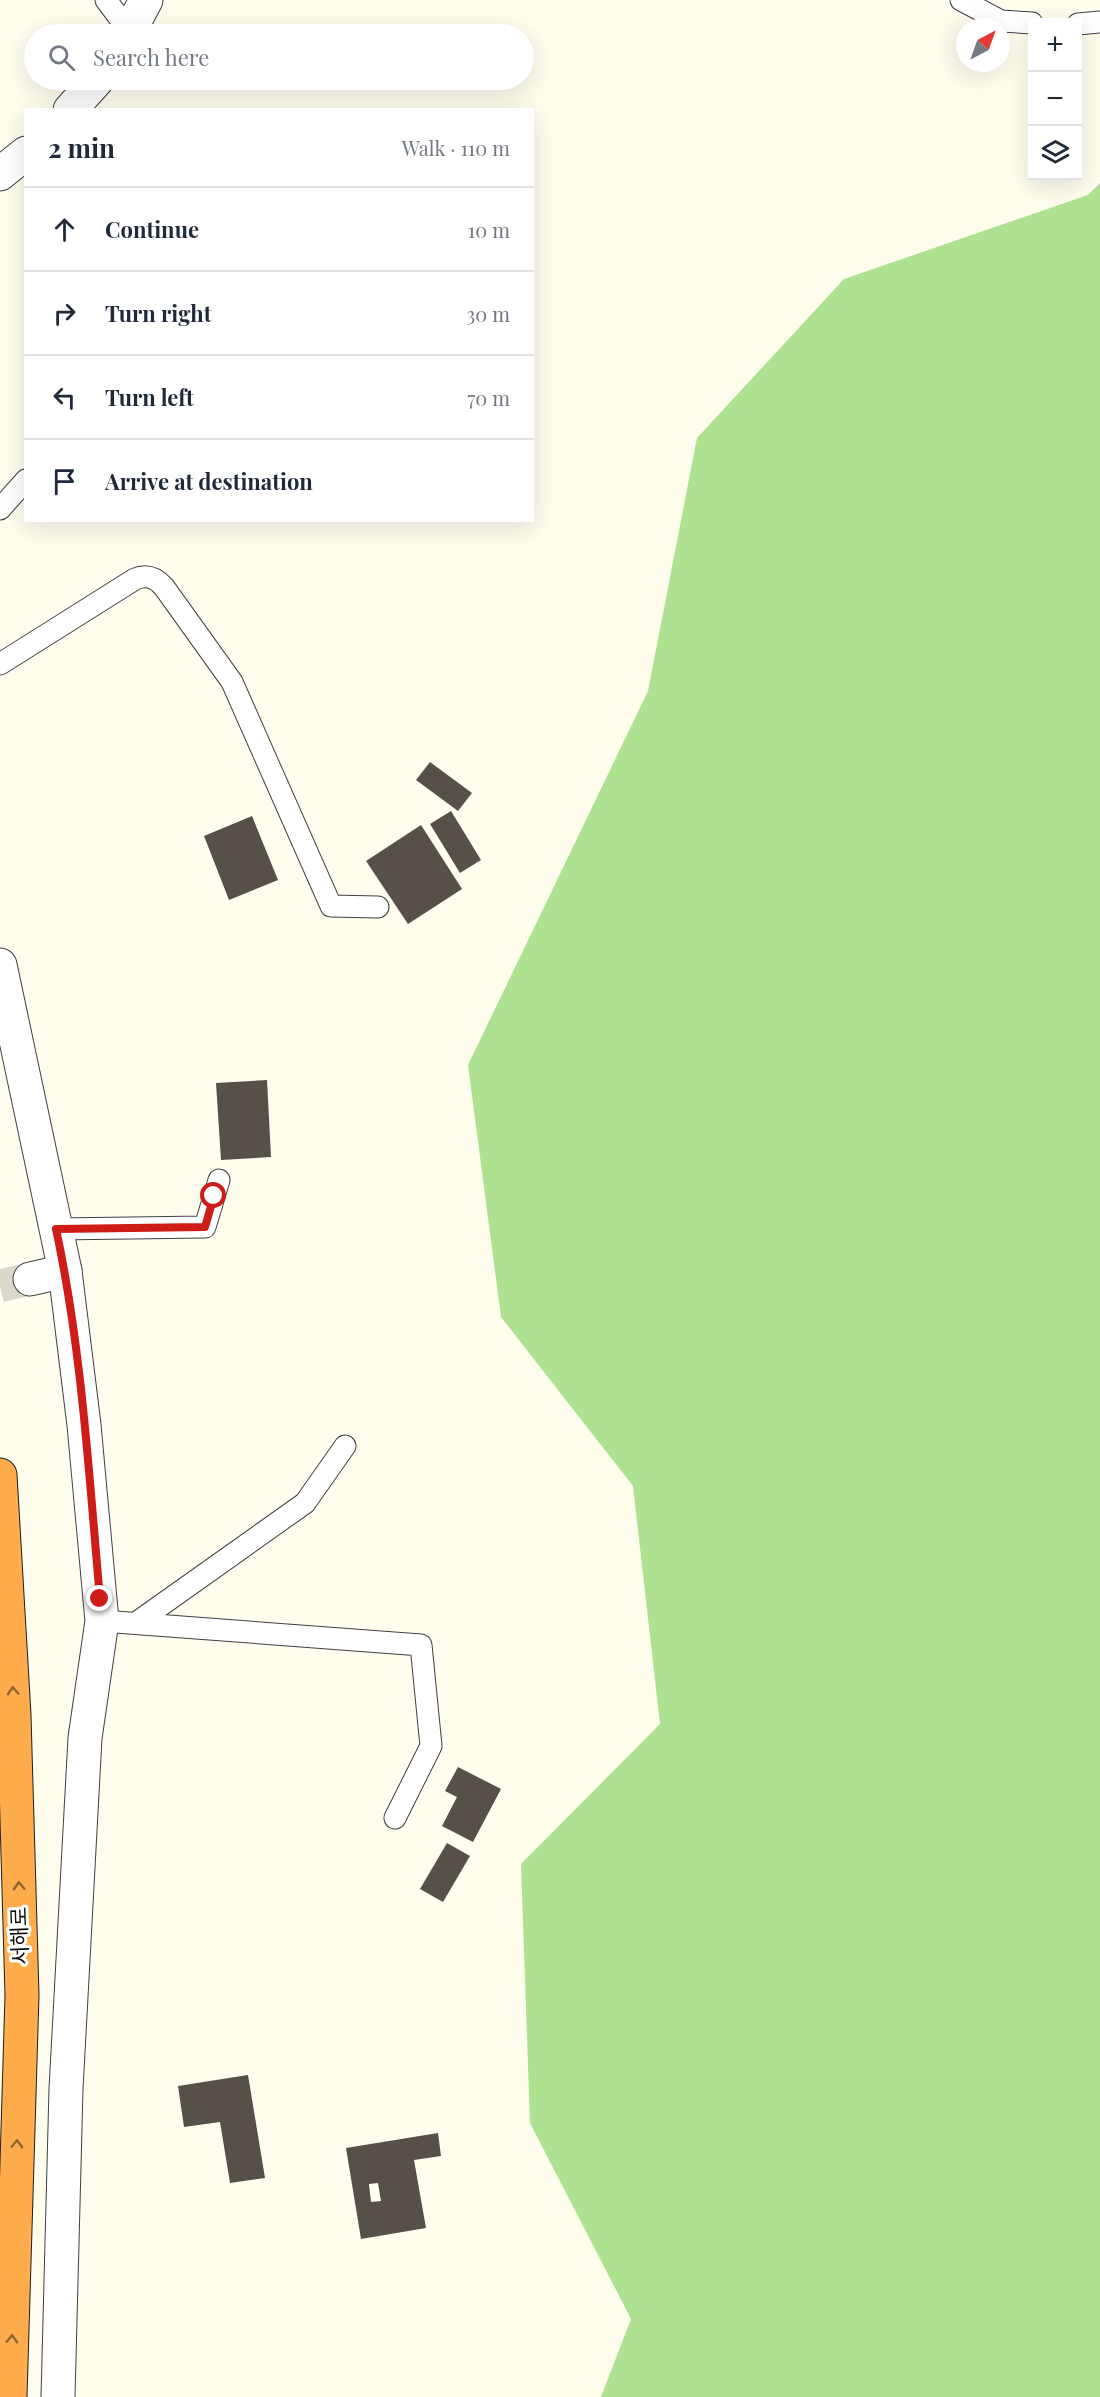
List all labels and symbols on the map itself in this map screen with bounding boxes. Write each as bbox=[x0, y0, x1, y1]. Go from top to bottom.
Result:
north arrow bbox=[956, 18, 1010, 72]
route start bbox=[200, 1182, 226, 1208]
route end bbox=[86, 1585, 112, 1611]
one-way arrow bbox=[6, 1686, 19, 1695]
one-way arrow bbox=[13, 1881, 25, 1890]
street label: 서해로 bbox=[3, 1907, 33, 1966]
one-way arrow bbox=[11, 2139, 24, 2148]
one-way arrow bbox=[5, 2334, 18, 2343]

